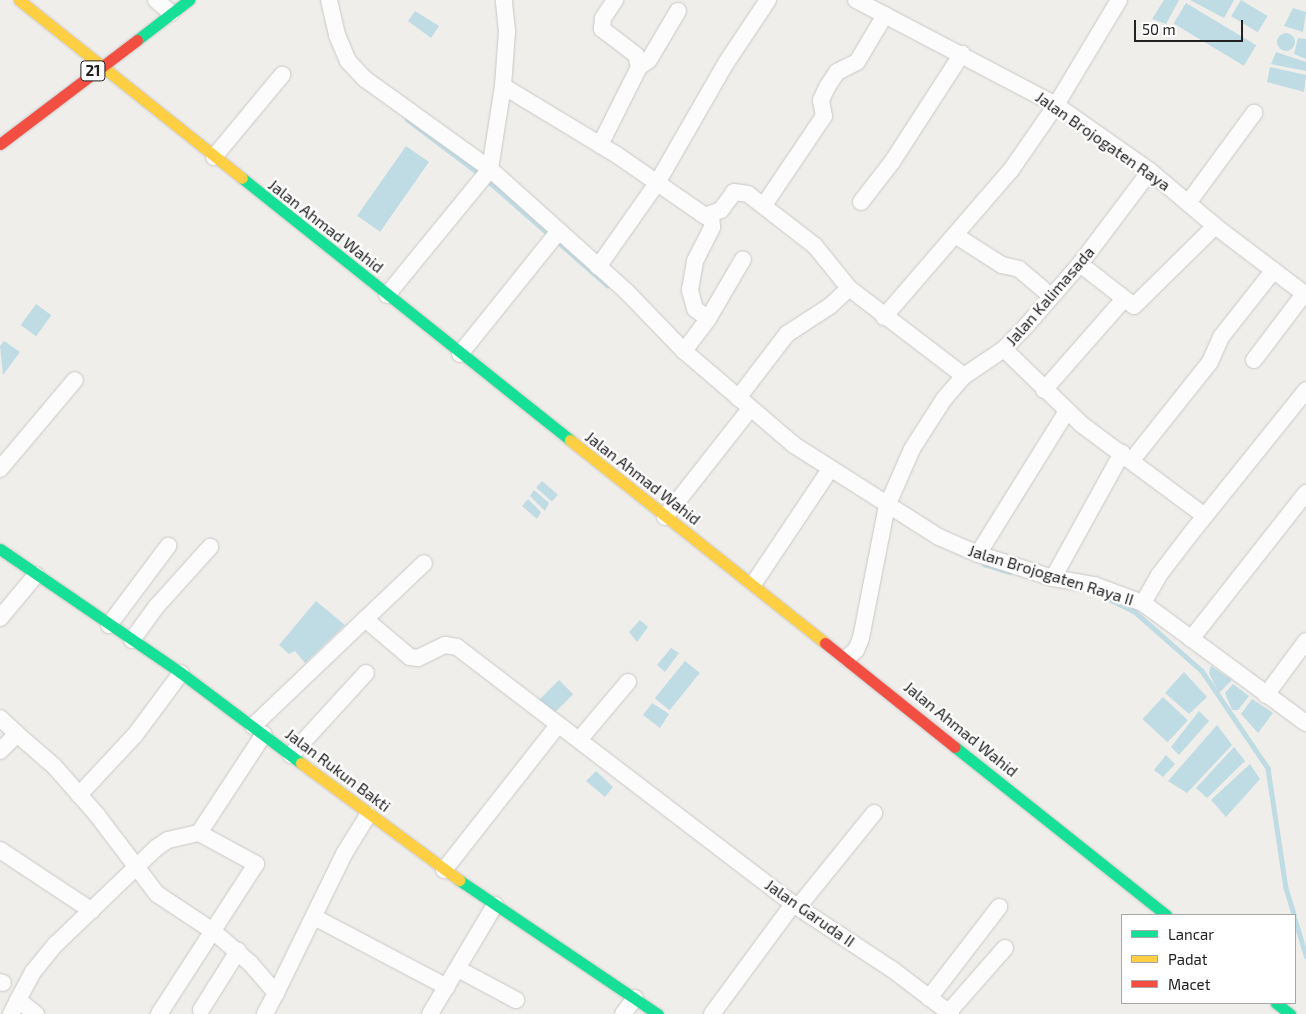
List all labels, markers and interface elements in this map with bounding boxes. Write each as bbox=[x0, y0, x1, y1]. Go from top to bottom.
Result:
scale bar bbox=[1136, 10, 1245, 42]
text: 50 m bbox=[1142, 20, 1176, 38]
road number: 21 bbox=[79, 58, 107, 84]
street label: Jalan Brojogaten Raya bbox=[1032, 87, 1174, 195]
street label: Jalan Ahmad Wahid bbox=[264, 175, 388, 277]
street label: Jalan Kalimasada bbox=[1002, 242, 1098, 350]
street label: Jalan Ahmad Wahid bbox=[581, 427, 705, 529]
street label: Jalan Brojogaten Raya II bbox=[966, 541, 1136, 609]
street label: Jalan Ahmad Wahid bbox=[900, 677, 1022, 781]
street label: Jalan Rukun Bakti bbox=[282, 724, 394, 816]
street label: Jalan Garuda II bbox=[762, 875, 858, 951]
legend bbox=[1121, 914, 1296, 1004]
text: Lancar bbox=[1168, 925, 1214, 943]
text: Padat bbox=[1168, 950, 1208, 968]
text: Macet bbox=[1168, 975, 1210, 993]

